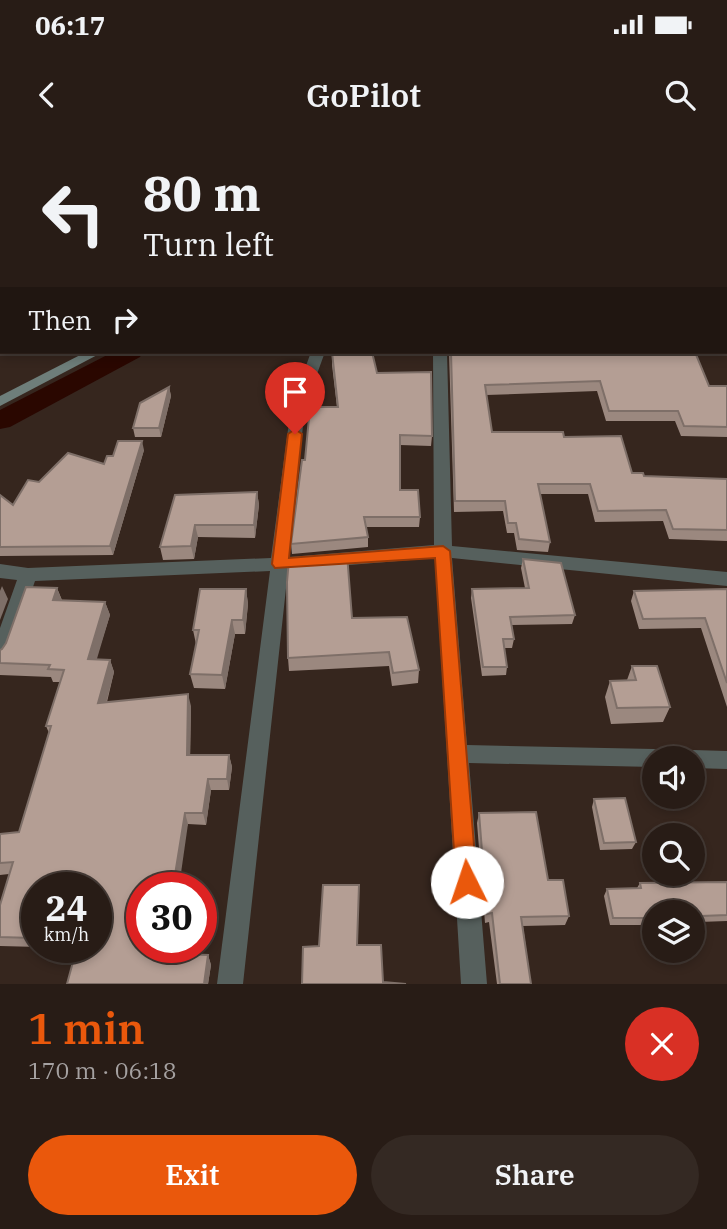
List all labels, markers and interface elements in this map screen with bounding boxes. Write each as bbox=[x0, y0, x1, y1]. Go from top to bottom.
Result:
text: 06:17 bbox=[35, 8, 105, 42]
text: GoPilot bbox=[306, 74, 421, 116]
icon: back bbox=[28, 76, 66, 114]
icon: search bbox=[661, 76, 699, 114]
text: 80 m bbox=[143, 161, 261, 224]
icon: left bbox=[28, 168, 119, 259]
text: Turn left bbox=[143, 223, 274, 265]
icon: right bbox=[106, 301, 144, 339]
text: Then bbox=[28, 303, 92, 337]
pin bbox=[265, 362, 325, 434]
icon: arrive bbox=[276, 373, 314, 411]
map controls bbox=[642, 746, 705, 963]
button: sound bbox=[642, 746, 705, 809]
button: search bbox=[642, 823, 705, 886]
position arrow bbox=[430, 845, 504, 919]
speed limit sign: 30 bbox=[126, 872, 217, 963]
text: 24 bbox=[45, 885, 88, 931]
button: layers bbox=[642, 900, 705, 963]
text: km/h bbox=[44, 923, 89, 946]
text: 1 min bbox=[28, 1001, 145, 1056]
button: close bbox=[625, 1007, 699, 1081]
text: 170 m · 06:18 bbox=[28, 1055, 177, 1085]
button: Exit bbox=[28, 1135, 357, 1215]
button: Share bbox=[371, 1135, 699, 1215]

